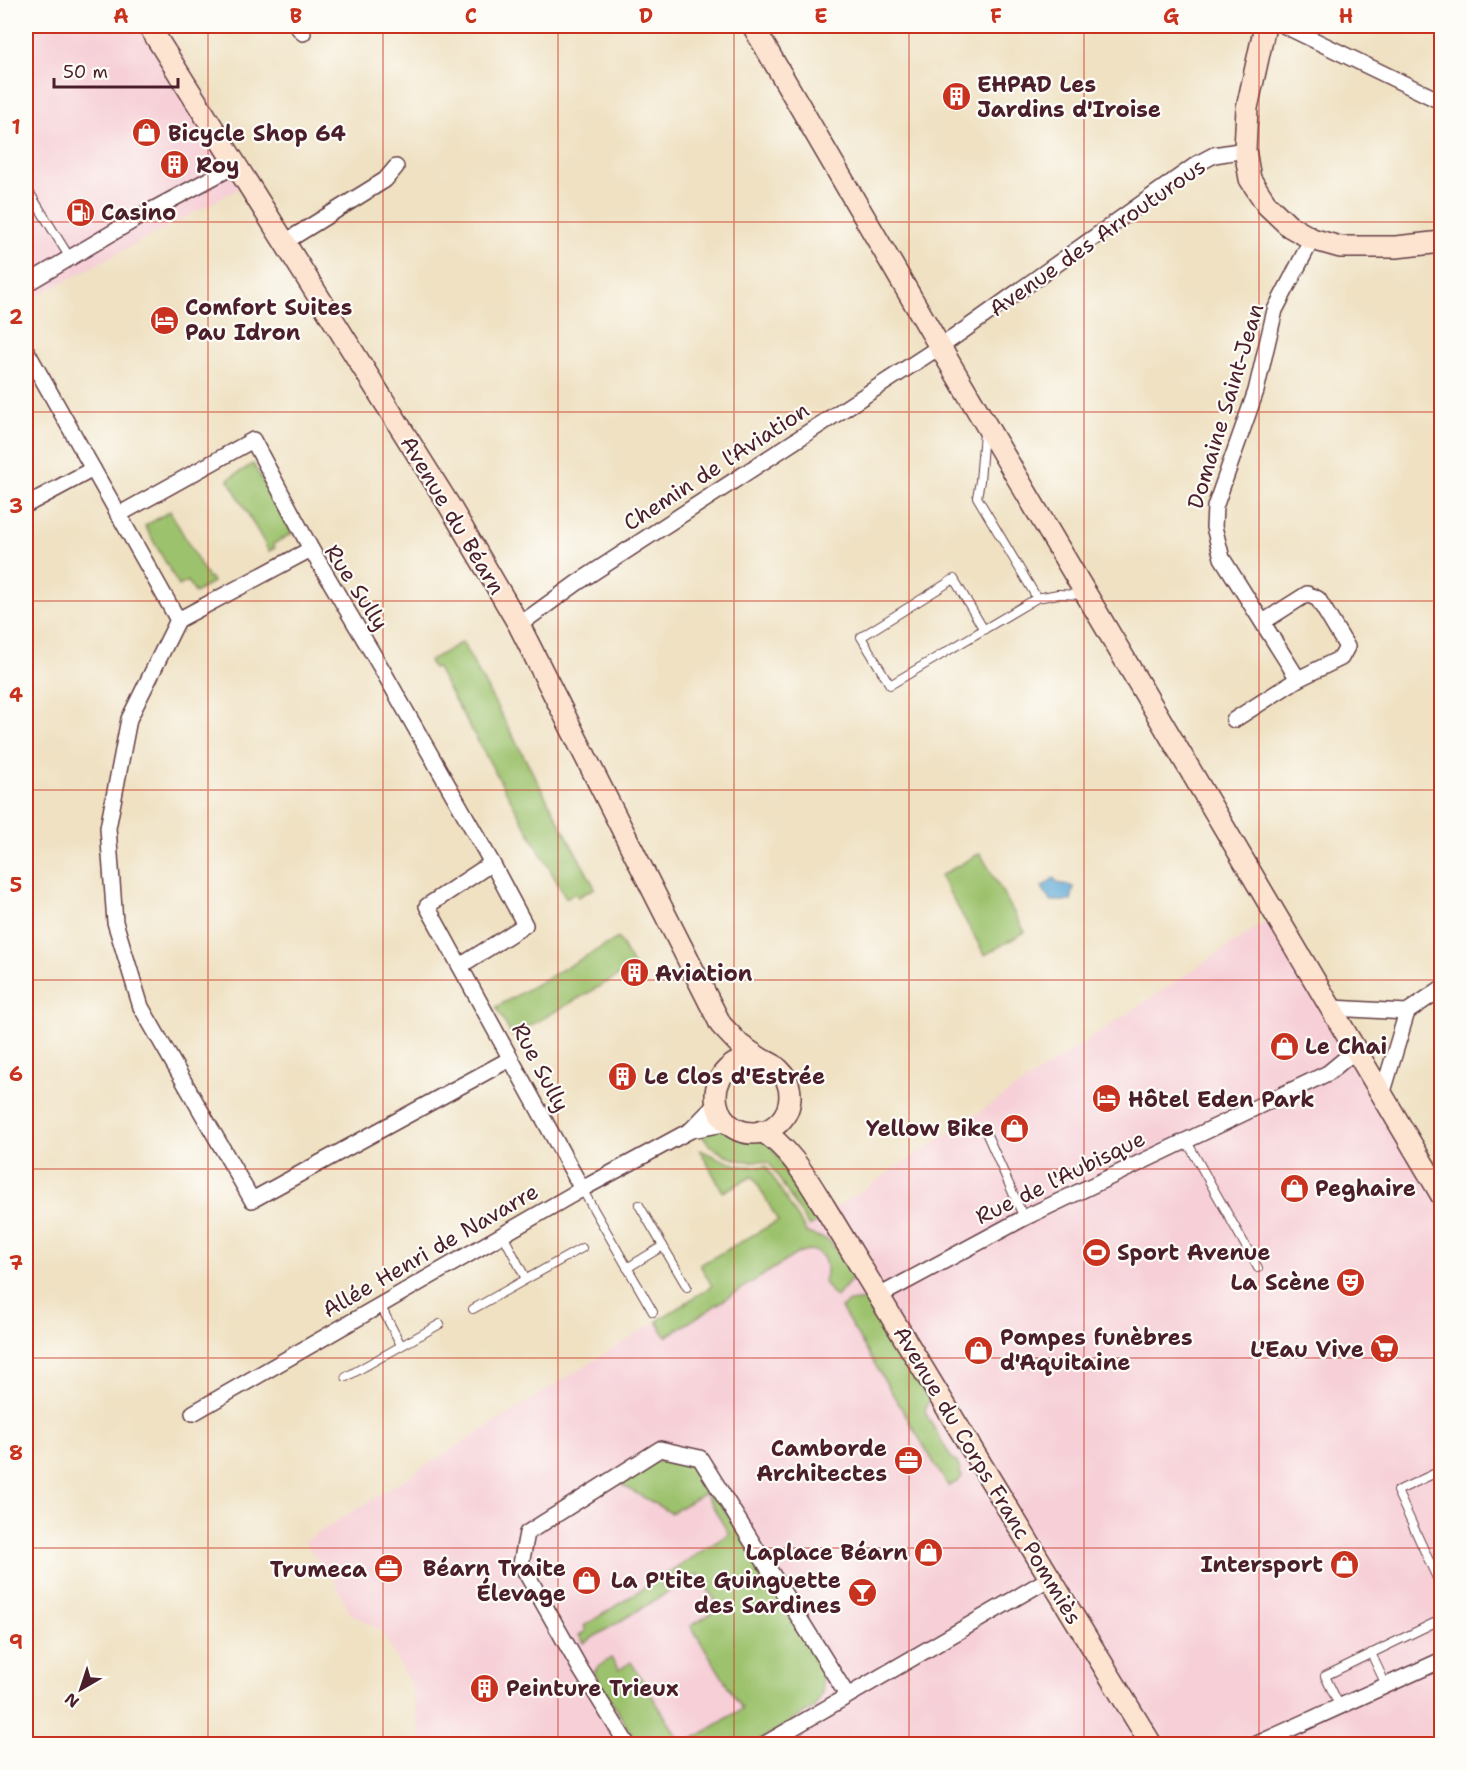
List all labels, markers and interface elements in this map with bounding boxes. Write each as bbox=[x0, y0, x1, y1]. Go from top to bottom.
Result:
text: A bbox=[113, 3, 129, 29]
text: B bbox=[290, 3, 302, 29]
text: C bbox=[465, 3, 477, 29]
text: D bbox=[639, 3, 653, 29]
text: E bbox=[814, 3, 828, 29]
text: F bbox=[990, 3, 1002, 29]
text: G bbox=[1163, 3, 1179, 29]
text: H bbox=[1339, 3, 1353, 29]
scale bar bbox=[54, 51, 178, 89]
text: 50 m bbox=[63, 60, 108, 84]
place label: EHPAD Les Jardins d'Iroise bbox=[977, 70, 1161, 124]
building icon: EHPAD Les Jardins d'Iroise bbox=[940, 81, 972, 113]
text: 1 bbox=[11, 114, 21, 140]
shop icon: Bicycle Shop 64 bbox=[131, 117, 163, 149]
place label: Bicycle Shop 64 bbox=[168, 119, 347, 148]
building icon: Roy bbox=[159, 149, 191, 181]
place label: Roy bbox=[196, 151, 239, 180]
street label: Avenue des Arrouturous bbox=[983, 152, 1211, 323]
fuel station icon: Casino bbox=[64, 196, 96, 228]
place label: Casino bbox=[101, 198, 176, 227]
place label: Comfort Suites Pau Idron bbox=[185, 293, 352, 347]
street label: Domaine Saint-Jean bbox=[1180, 300, 1270, 512]
text: 2 bbox=[9, 304, 23, 330]
hotel icon: Comfort Suites Pau Idron bbox=[148, 304, 180, 336]
street label: Chemin de l'Aviation bbox=[618, 395, 815, 537]
street label: Avenue du Béarn bbox=[394, 430, 511, 600]
text: 3 bbox=[9, 493, 23, 519]
street label: Rue Sully bbox=[318, 539, 395, 636]
text: 4 bbox=[9, 682, 23, 708]
text: 5 bbox=[10, 872, 22, 898]
building icon: Aviation bbox=[618, 957, 650, 989]
place label: Aviation bbox=[655, 959, 753, 988]
street label: Rue Sully bbox=[505, 1018, 576, 1117]
shop icon: Le Chai bbox=[1268, 1030, 1300, 1062]
place label: Le Chai bbox=[1305, 1032, 1387, 1061]
building icon: Le Clos d'Estrée bbox=[607, 1060, 639, 1092]
text: 6 bbox=[9, 1061, 23, 1087]
place label: Le Clos d'Estrée bbox=[644, 1062, 825, 1091]
hotel icon: Hôtel Eden Park bbox=[1091, 1083, 1123, 1115]
place label: Hôtel Eden Park bbox=[1128, 1085, 1315, 1114]
shop icon: Yellow Bike bbox=[999, 1112, 1031, 1144]
place label: Yellow Bike bbox=[866, 1114, 994, 1143]
street label: Rue de l'Aubisque bbox=[970, 1124, 1150, 1231]
shop icon: Peghaire bbox=[1278, 1172, 1310, 1204]
place label: Peghaire bbox=[1315, 1174, 1416, 1203]
street label: Allée Henri de Navarre bbox=[317, 1177, 544, 1324]
sports icon: Sport Avenue bbox=[1080, 1236, 1112, 1268]
place label: Sport Avenue bbox=[1117, 1238, 1270, 1267]
text: 7 bbox=[9, 1250, 23, 1276]
theatre icon: La Scène bbox=[1335, 1266, 1367, 1298]
place label: La Scène bbox=[1231, 1268, 1330, 1297]
street label: Avenue du Corps Franc Pommiès bbox=[887, 1321, 1088, 1630]
place label: Pompes funèbres d'Aquitaine bbox=[1000, 1323, 1193, 1377]
supermarket icon: L'Eau Vive bbox=[1369, 1333, 1401, 1365]
shop icon: Pompes funèbres d'Aquitaine bbox=[963, 1334, 995, 1366]
place label: L'Eau Vive bbox=[1250, 1335, 1364, 1364]
place label: Camborde Architectes bbox=[756, 1434, 887, 1488]
text: 8 bbox=[9, 1440, 23, 1466]
office icon: Camborde Architectes bbox=[892, 1445, 924, 1477]
shop icon: Laplace Béarn bbox=[913, 1536, 945, 1568]
place label: Laplace Béarn bbox=[746, 1538, 908, 1567]
shop icon: Intersport bbox=[1328, 1548, 1360, 1580]
place label: Intersport bbox=[1201, 1550, 1323, 1579]
office icon: Trumeca bbox=[372, 1553, 404, 1585]
place label: Béarn Traite Élevage bbox=[423, 1554, 566, 1608]
place label: Trumeca bbox=[270, 1555, 367, 1584]
shop icon: Béarn Traite Élevage bbox=[571, 1565, 603, 1597]
place label: La P'tite Guinguette des Sardines bbox=[611, 1566, 841, 1620]
bar icon: La P'tite Guinguette des Sardines bbox=[846, 1577, 878, 1609]
text: 9 bbox=[9, 1629, 23, 1655]
north arrow bbox=[51, 1659, 111, 1719]
building icon: Peinture Trieux bbox=[469, 1672, 501, 1704]
place label: Peinture Trieux bbox=[506, 1674, 679, 1703]
text: N bbox=[60, 1688, 83, 1712]

